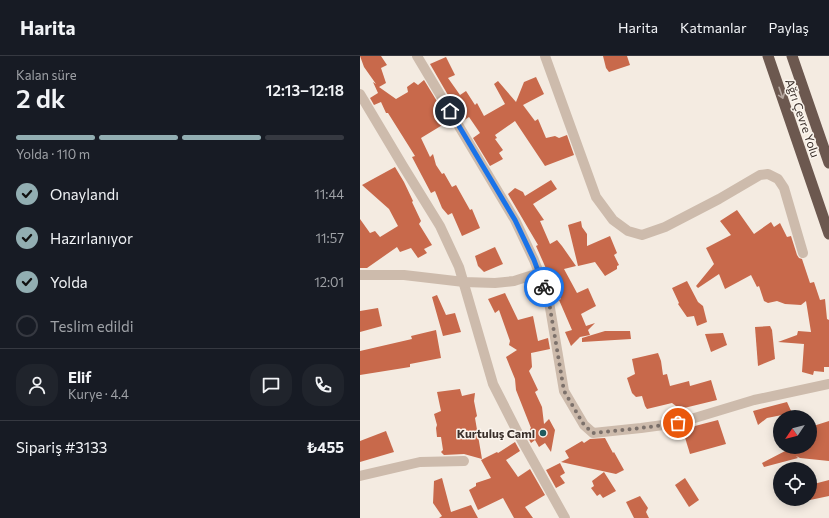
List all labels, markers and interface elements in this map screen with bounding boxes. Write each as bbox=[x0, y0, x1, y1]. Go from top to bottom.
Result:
text: Harita bbox=[20, 16, 75, 39]
text: Harita bbox=[618, 19, 658, 36]
text: Katmanlar bbox=[680, 19, 747, 36]
text: Paylaş bbox=[769, 19, 809, 36]
text: Kalan süre bbox=[16, 67, 77, 83]
street label: Ağrı Çevre Yolu bbox=[783, 77, 823, 159]
text: 12:13–12:18 bbox=[266, 81, 344, 99]
text: 2 dk bbox=[16, 82, 65, 113]
one-way arrow bbox=[778, 86, 785, 99]
pin bbox=[433, 94, 467, 128]
icon: home bbox=[439, 100, 461, 122]
text: Yolda · 110 m bbox=[16, 146, 90, 162]
icon: check bbox=[16, 183, 38, 205]
text: Onaylandı bbox=[50, 185, 119, 203]
text: 11:44 bbox=[314, 186, 344, 202]
icon: check bbox=[16, 227, 38, 249]
text: Hazırlanıyor bbox=[50, 229, 133, 247]
text: 11:57 bbox=[315, 230, 344, 246]
courier bbox=[524, 267, 564, 307]
icon: check bbox=[16, 271, 38, 293]
text: Yolda bbox=[50, 273, 88, 291]
text: 12:01 bbox=[314, 274, 344, 290]
icon: bike bbox=[533, 276, 555, 298]
text: Teslim edildi bbox=[50, 317, 134, 335]
button: person bbox=[16, 364, 58, 406]
button: chat bbox=[250, 364, 292, 406]
button: phone bbox=[302, 364, 344, 406]
text: Elif bbox=[68, 368, 91, 386]
text: Kurye · 4.4 bbox=[68, 386, 129, 402]
pin bbox=[661, 406, 695, 440]
north arrow bbox=[773, 410, 817, 454]
map controls bbox=[773, 410, 817, 506]
icon: bag bbox=[667, 412, 689, 434]
place label: Kurtuluş Cami bbox=[457, 426, 535, 440]
marker: Kurtuluş Cami bbox=[538, 428, 548, 438]
text: Sipariş #3133 bbox=[16, 438, 107, 456]
text: ₺455 bbox=[307, 438, 344, 456]
button: locate bbox=[773, 462, 817, 506]

